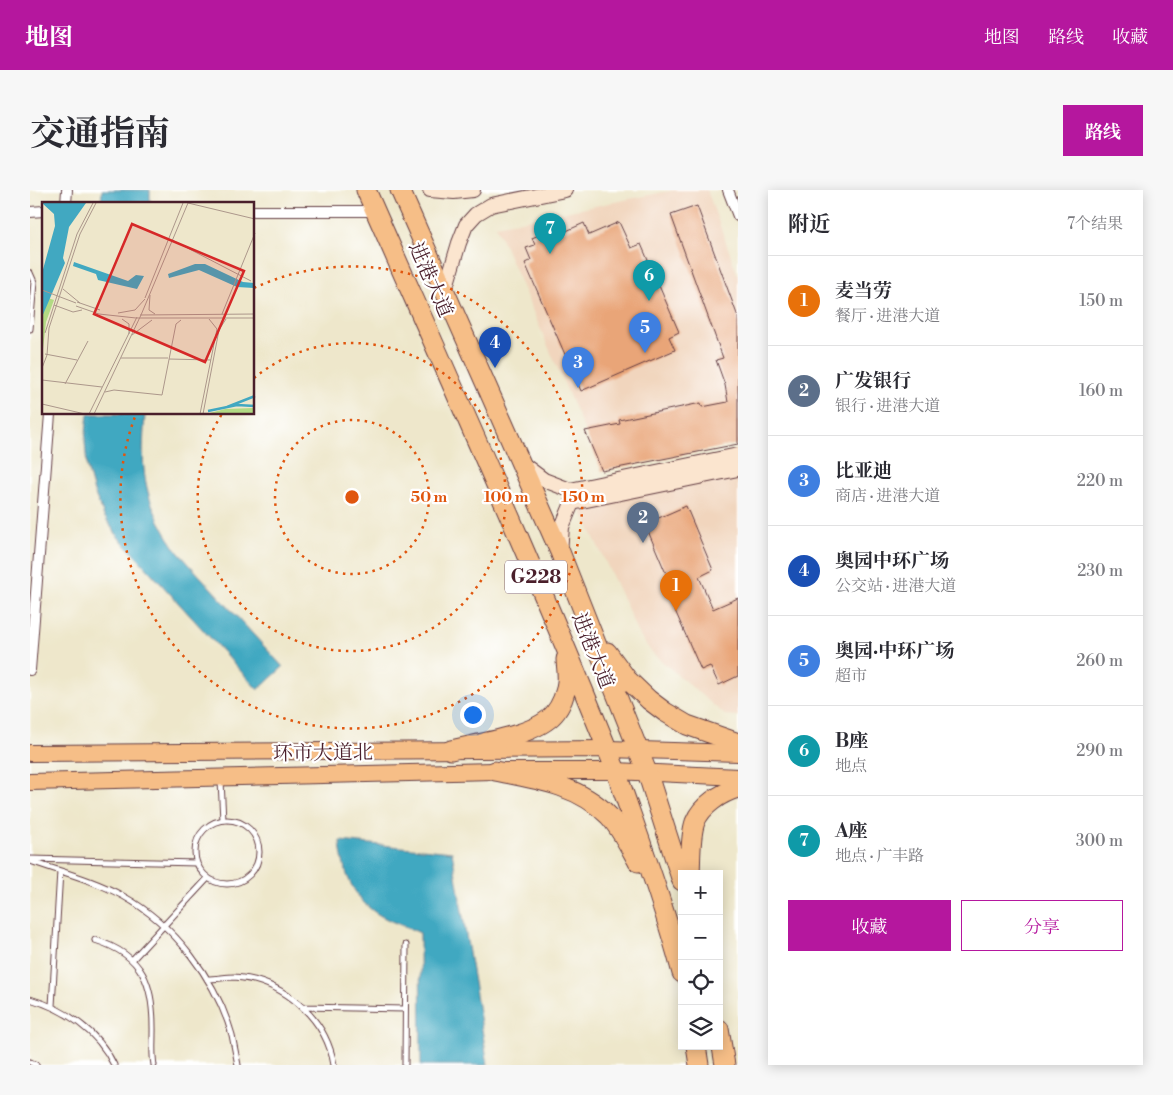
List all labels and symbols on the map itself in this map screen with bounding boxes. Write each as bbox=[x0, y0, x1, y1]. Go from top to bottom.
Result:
inset map bbox=[42, 202, 255, 415]
pin: 7 bbox=[534, 213, 566, 254]
street label: 进港大道 bbox=[402, 238, 458, 322]
pin: 6 bbox=[633, 260, 665, 301]
pin: 5 bbox=[629, 312, 661, 353]
pin: 4 bbox=[479, 327, 511, 368]
pin: 3 bbox=[562, 347, 594, 388]
centre of rings bbox=[343, 488, 361, 506]
text: 50 m bbox=[411, 488, 447, 507]
text: 100 m bbox=[484, 488, 529, 507]
text: 150 m bbox=[561, 488, 605, 507]
pin: 2 bbox=[627, 502, 659, 543]
road number: G228 bbox=[505, 561, 567, 594]
pin: 1 bbox=[660, 570, 692, 611]
street label: 进港大道 bbox=[565, 609, 619, 693]
your location bbox=[460, 702, 486, 728]
street label: 环市大道北 bbox=[273, 741, 373, 767]

